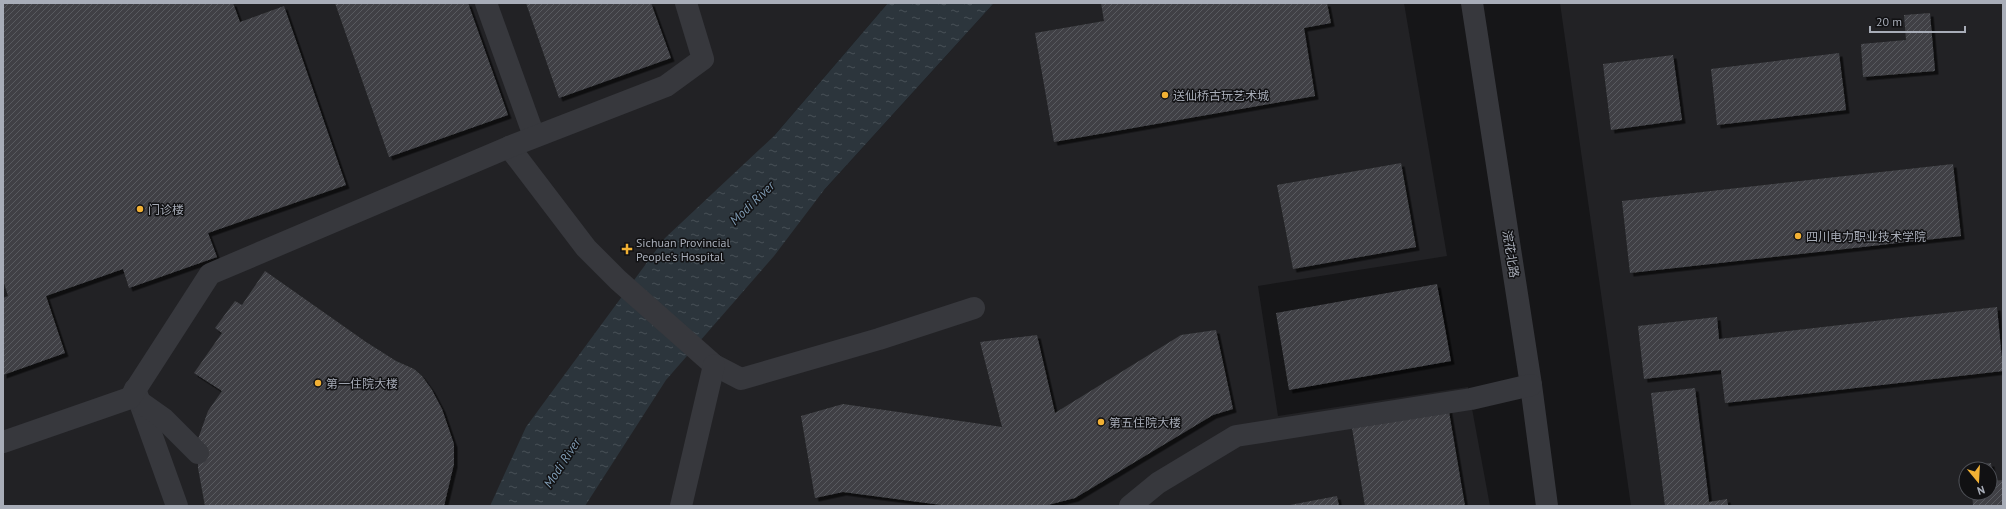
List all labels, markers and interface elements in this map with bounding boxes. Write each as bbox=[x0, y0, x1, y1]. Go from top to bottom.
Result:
scale bar bbox=[1870, 8, 1965, 34]
text: 20 m bbox=[1876, 14, 1902, 29]
place label: 送仙桥古玩艺术城 bbox=[1173, 88, 1269, 103]
marker: 送仙桥古玩艺术城 bbox=[1160, 90, 1170, 100]
water label: Modi River bbox=[726, 177, 779, 229]
place label: 门诊楼 bbox=[148, 202, 184, 217]
marker: 门诊楼 bbox=[135, 204, 145, 214]
street label: 浣花北路 bbox=[1500, 229, 1522, 279]
place label: 四川电力职业技术学院 bbox=[1806, 229, 1926, 244]
marker: 四川电力职业技术学院 bbox=[1793, 231, 1803, 241]
place label: Sichuan Provincial People's Hospital bbox=[636, 235, 731, 264]
marker: Sichuan Provincial People's Hospital bbox=[621, 243, 633, 255]
place label: 第一住院大楼 bbox=[326, 376, 398, 391]
marker: 第一住院大楼 bbox=[313, 378, 323, 388]
place label: 第五住院大楼 bbox=[1109, 415, 1181, 430]
marker: 第五住院大楼 bbox=[1096, 417, 1106, 427]
water label: Modi River bbox=[540, 434, 585, 491]
north arrow bbox=[1958, 461, 1998, 501]
text: N bbox=[1975, 483, 1987, 498]

